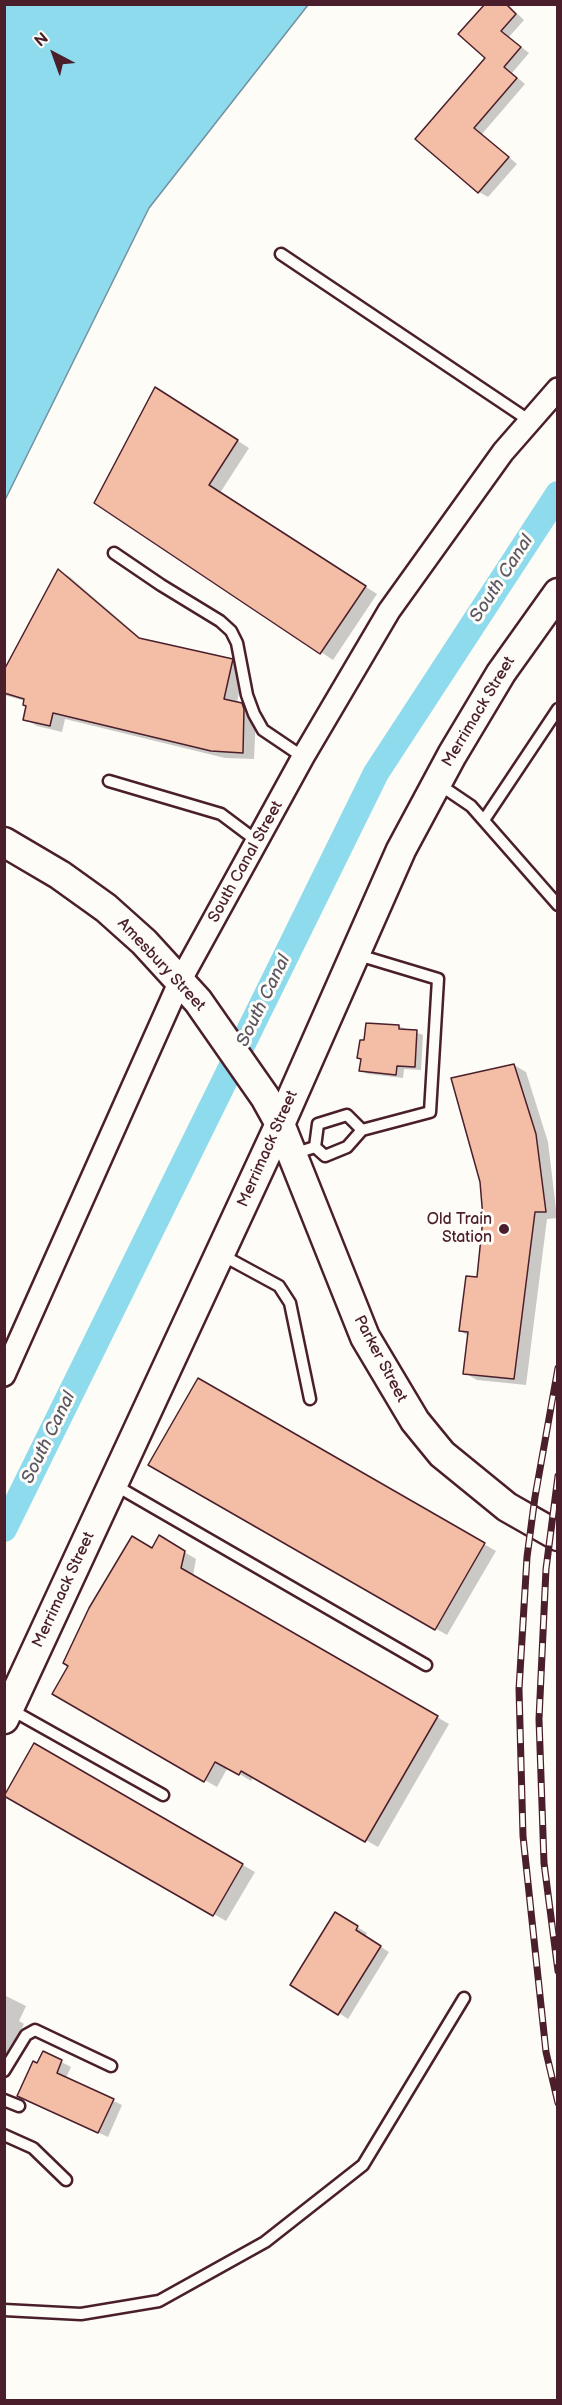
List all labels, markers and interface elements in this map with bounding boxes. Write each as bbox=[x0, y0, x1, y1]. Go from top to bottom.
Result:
north arrow bbox=[24, 24, 84, 84]
text: N bbox=[31, 29, 53, 51]
water label: South Canal bbox=[466, 531, 538, 627]
street label: Merrimack Street bbox=[438, 653, 520, 771]
street label: South Canal Street bbox=[205, 798, 287, 926]
street label: Amesbury Street bbox=[113, 914, 209, 1016]
water label: South Canal bbox=[232, 951, 296, 1051]
street label: Merrimack Street bbox=[234, 1088, 302, 1210]
place label: Old Train Station bbox=[427, 1210, 492, 1248]
marker: Old Train Station bbox=[497, 1222, 511, 1236]
street label: Parker Street bbox=[349, 1312, 411, 1406]
water label: South Canal bbox=[17, 1388, 81, 1488]
street label: Merrimack Street bbox=[29, 1529, 99, 1651]

